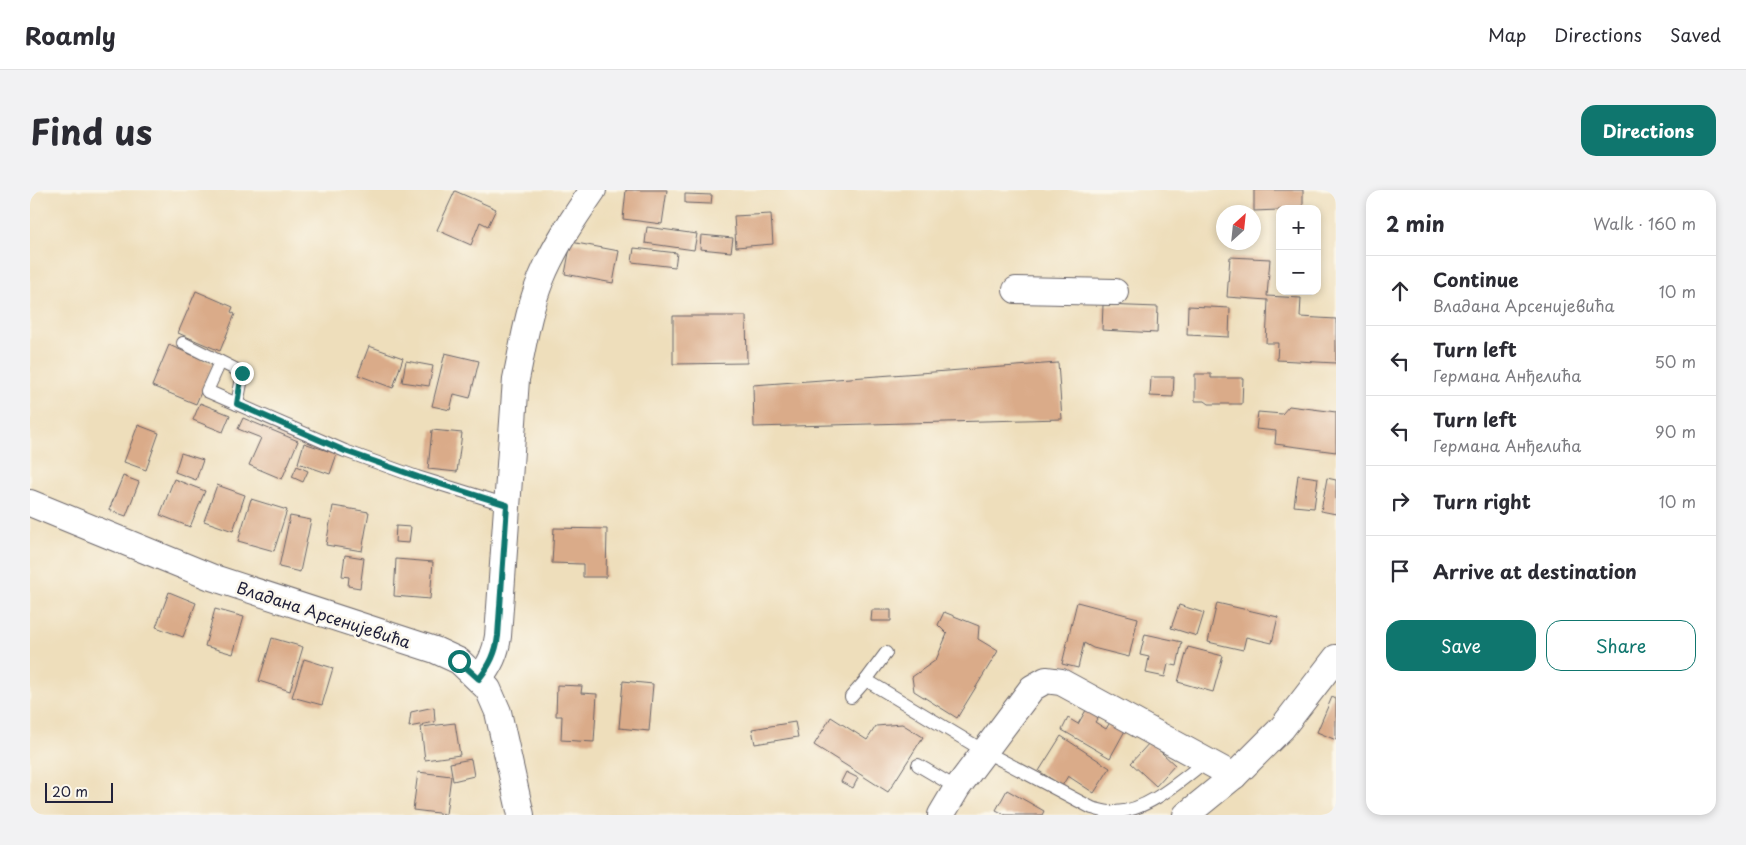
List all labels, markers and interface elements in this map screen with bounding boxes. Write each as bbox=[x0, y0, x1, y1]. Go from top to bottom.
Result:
text: Roamly bbox=[25, 17, 116, 53]
text: Map bbox=[1488, 21, 1526, 48]
text: Directions bbox=[1554, 21, 1642, 48]
text: Saved bbox=[1670, 21, 1721, 48]
text: Find us bbox=[30, 104, 152, 157]
button: Directions bbox=[1581, 105, 1716, 156]
north arrow bbox=[1216, 205, 1261, 250]
map controls bbox=[1276, 205, 1321, 295]
button: + bbox=[1276, 205, 1321, 250]
text: 2 min bbox=[1386, 207, 1445, 239]
text: Walk · 160 m bbox=[1593, 211, 1696, 235]
button: − bbox=[1276, 250, 1321, 295]
text: Continue bbox=[1433, 265, 1519, 293]
icon: ahead bbox=[1386, 277, 1414, 305]
text: 10 m bbox=[1659, 279, 1696, 303]
text: Владана Арсенијевића bbox=[1433, 293, 1615, 317]
text: Turn left bbox=[1433, 335, 1517, 363]
icon: left bbox=[1386, 347, 1414, 375]
text: 50 m bbox=[1655, 349, 1696, 373]
route end bbox=[231, 362, 254, 385]
text: Германа Анђелића bbox=[1433, 363, 1581, 387]
text: Turn left bbox=[1433, 405, 1517, 433]
icon: left bbox=[1386, 417, 1414, 445]
text: 90 m bbox=[1655, 419, 1696, 443]
text: Германа Анђелића bbox=[1433, 433, 1581, 457]
icon: right bbox=[1386, 487, 1414, 515]
text: Turn right bbox=[1433, 487, 1531, 515]
text: 10 m bbox=[1659, 489, 1696, 513]
icon: arrive bbox=[1386, 557, 1414, 585]
text: Arrive at destination bbox=[1433, 557, 1637, 585]
street label: Владана Арсенијевића bbox=[234, 575, 414, 653]
button: Save bbox=[1386, 620, 1536, 671]
button: Share bbox=[1546, 620, 1696, 671]
route start bbox=[448, 650, 471, 673]
scale bar bbox=[45, 780, 112, 803]
text: 20 m bbox=[52, 781, 88, 802]

